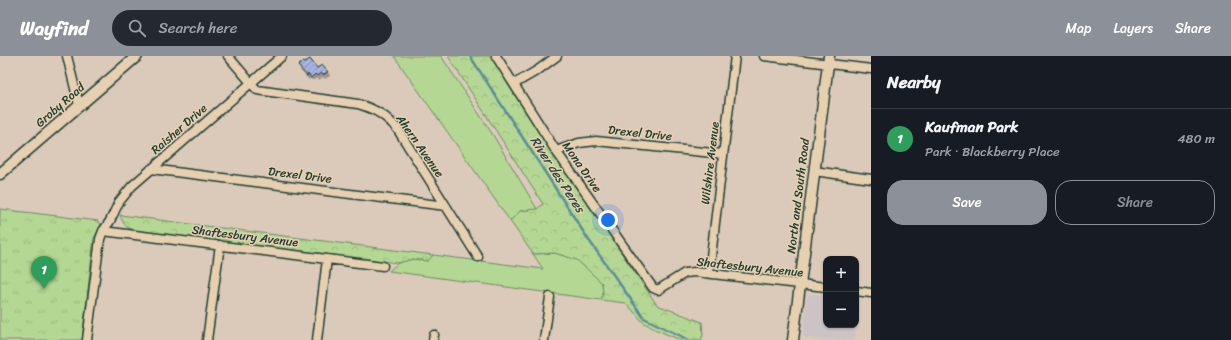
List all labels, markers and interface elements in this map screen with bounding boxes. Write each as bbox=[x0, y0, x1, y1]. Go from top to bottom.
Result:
search box bbox=[112, 10, 392, 46]
text: Wayfind bbox=[20, 12, 88, 45]
text: Search here bbox=[158, 15, 237, 41]
text: Map bbox=[1066, 16, 1091, 41]
text: Layers bbox=[1113, 16, 1153, 41]
text: Share bbox=[1175, 16, 1211, 41]
icon: search bbox=[126, 17, 148, 39]
text: Nearby bbox=[887, 67, 941, 97]
street label: Groby Road bbox=[30, 76, 91, 133]
street label: Raisher Drive bbox=[146, 98, 212, 160]
street label: Ahern Avenue bbox=[389, 109, 450, 182]
text: Kaufman Park bbox=[925, 114, 1018, 140]
street label: Drexel Drive bbox=[607, 119, 673, 147]
street label: Wilshire Avenue bbox=[694, 120, 726, 206]
text: 1 bbox=[897, 127, 903, 150]
text: 480 m bbox=[1177, 127, 1215, 150]
water label: River des Peres bbox=[524, 131, 592, 219]
street label: Mona Drive bbox=[556, 137, 608, 197]
street label: North and South Road bbox=[780, 137, 816, 255]
text: Park · Blackberry Place bbox=[925, 140, 1060, 163]
street label: Drexel Drive bbox=[267, 160, 333, 190]
button: Save bbox=[887, 180, 1047, 225]
button: Share bbox=[1055, 180, 1215, 225]
your location bbox=[598, 210, 618, 230]
street label: Shaftesbury Avenue bbox=[191, 219, 300, 253]
street label: Shaftesbury Avenue bbox=[696, 250, 805, 284]
pin: 1 bbox=[31, 256, 57, 289]
map controls bbox=[823, 256, 859, 328]
button: + bbox=[823, 256, 859, 292]
button: − bbox=[823, 292, 859, 328]

